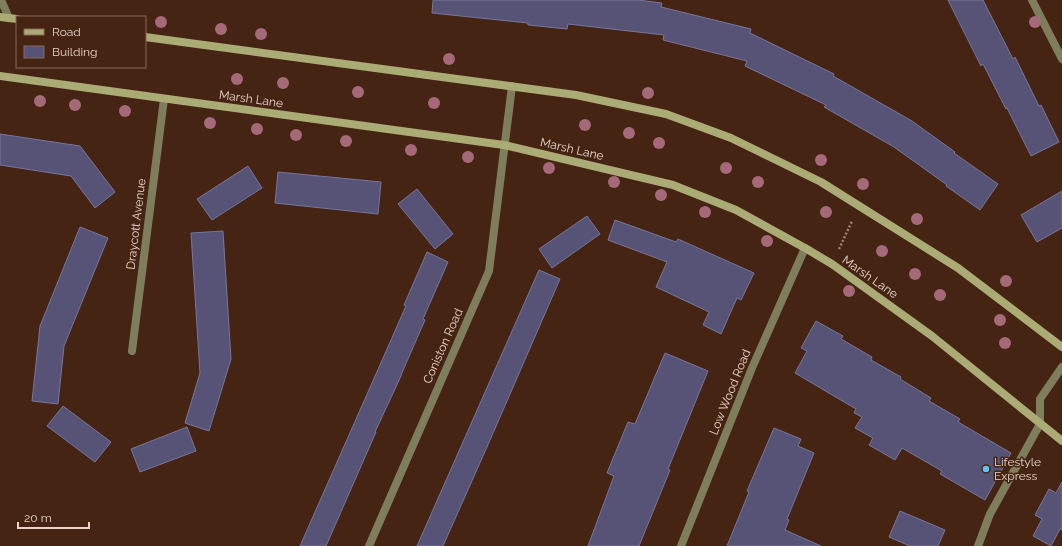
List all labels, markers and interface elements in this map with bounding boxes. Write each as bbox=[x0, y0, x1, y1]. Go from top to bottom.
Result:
legend bbox=[16, 16, 146, 68]
text: Road bbox=[52, 25, 81, 39]
text: Building bbox=[52, 45, 98, 59]
street label: Marsh Lane bbox=[218, 88, 284, 110]
street label: Marsh Lane bbox=[539, 135, 605, 163]
street label: Draycott Avenue bbox=[123, 178, 149, 270]
street label: Marsh Lane bbox=[840, 253, 900, 301]
street label: Coniston Road bbox=[420, 306, 466, 386]
street label: Low Wood Road bbox=[706, 347, 754, 437]
place label: Lifestyle Express bbox=[994, 455, 1041, 483]
marker: Lifestyle Express bbox=[981, 464, 991, 474]
scale bar bbox=[18, 504, 89, 530]
text: 20 m bbox=[24, 511, 52, 525]

